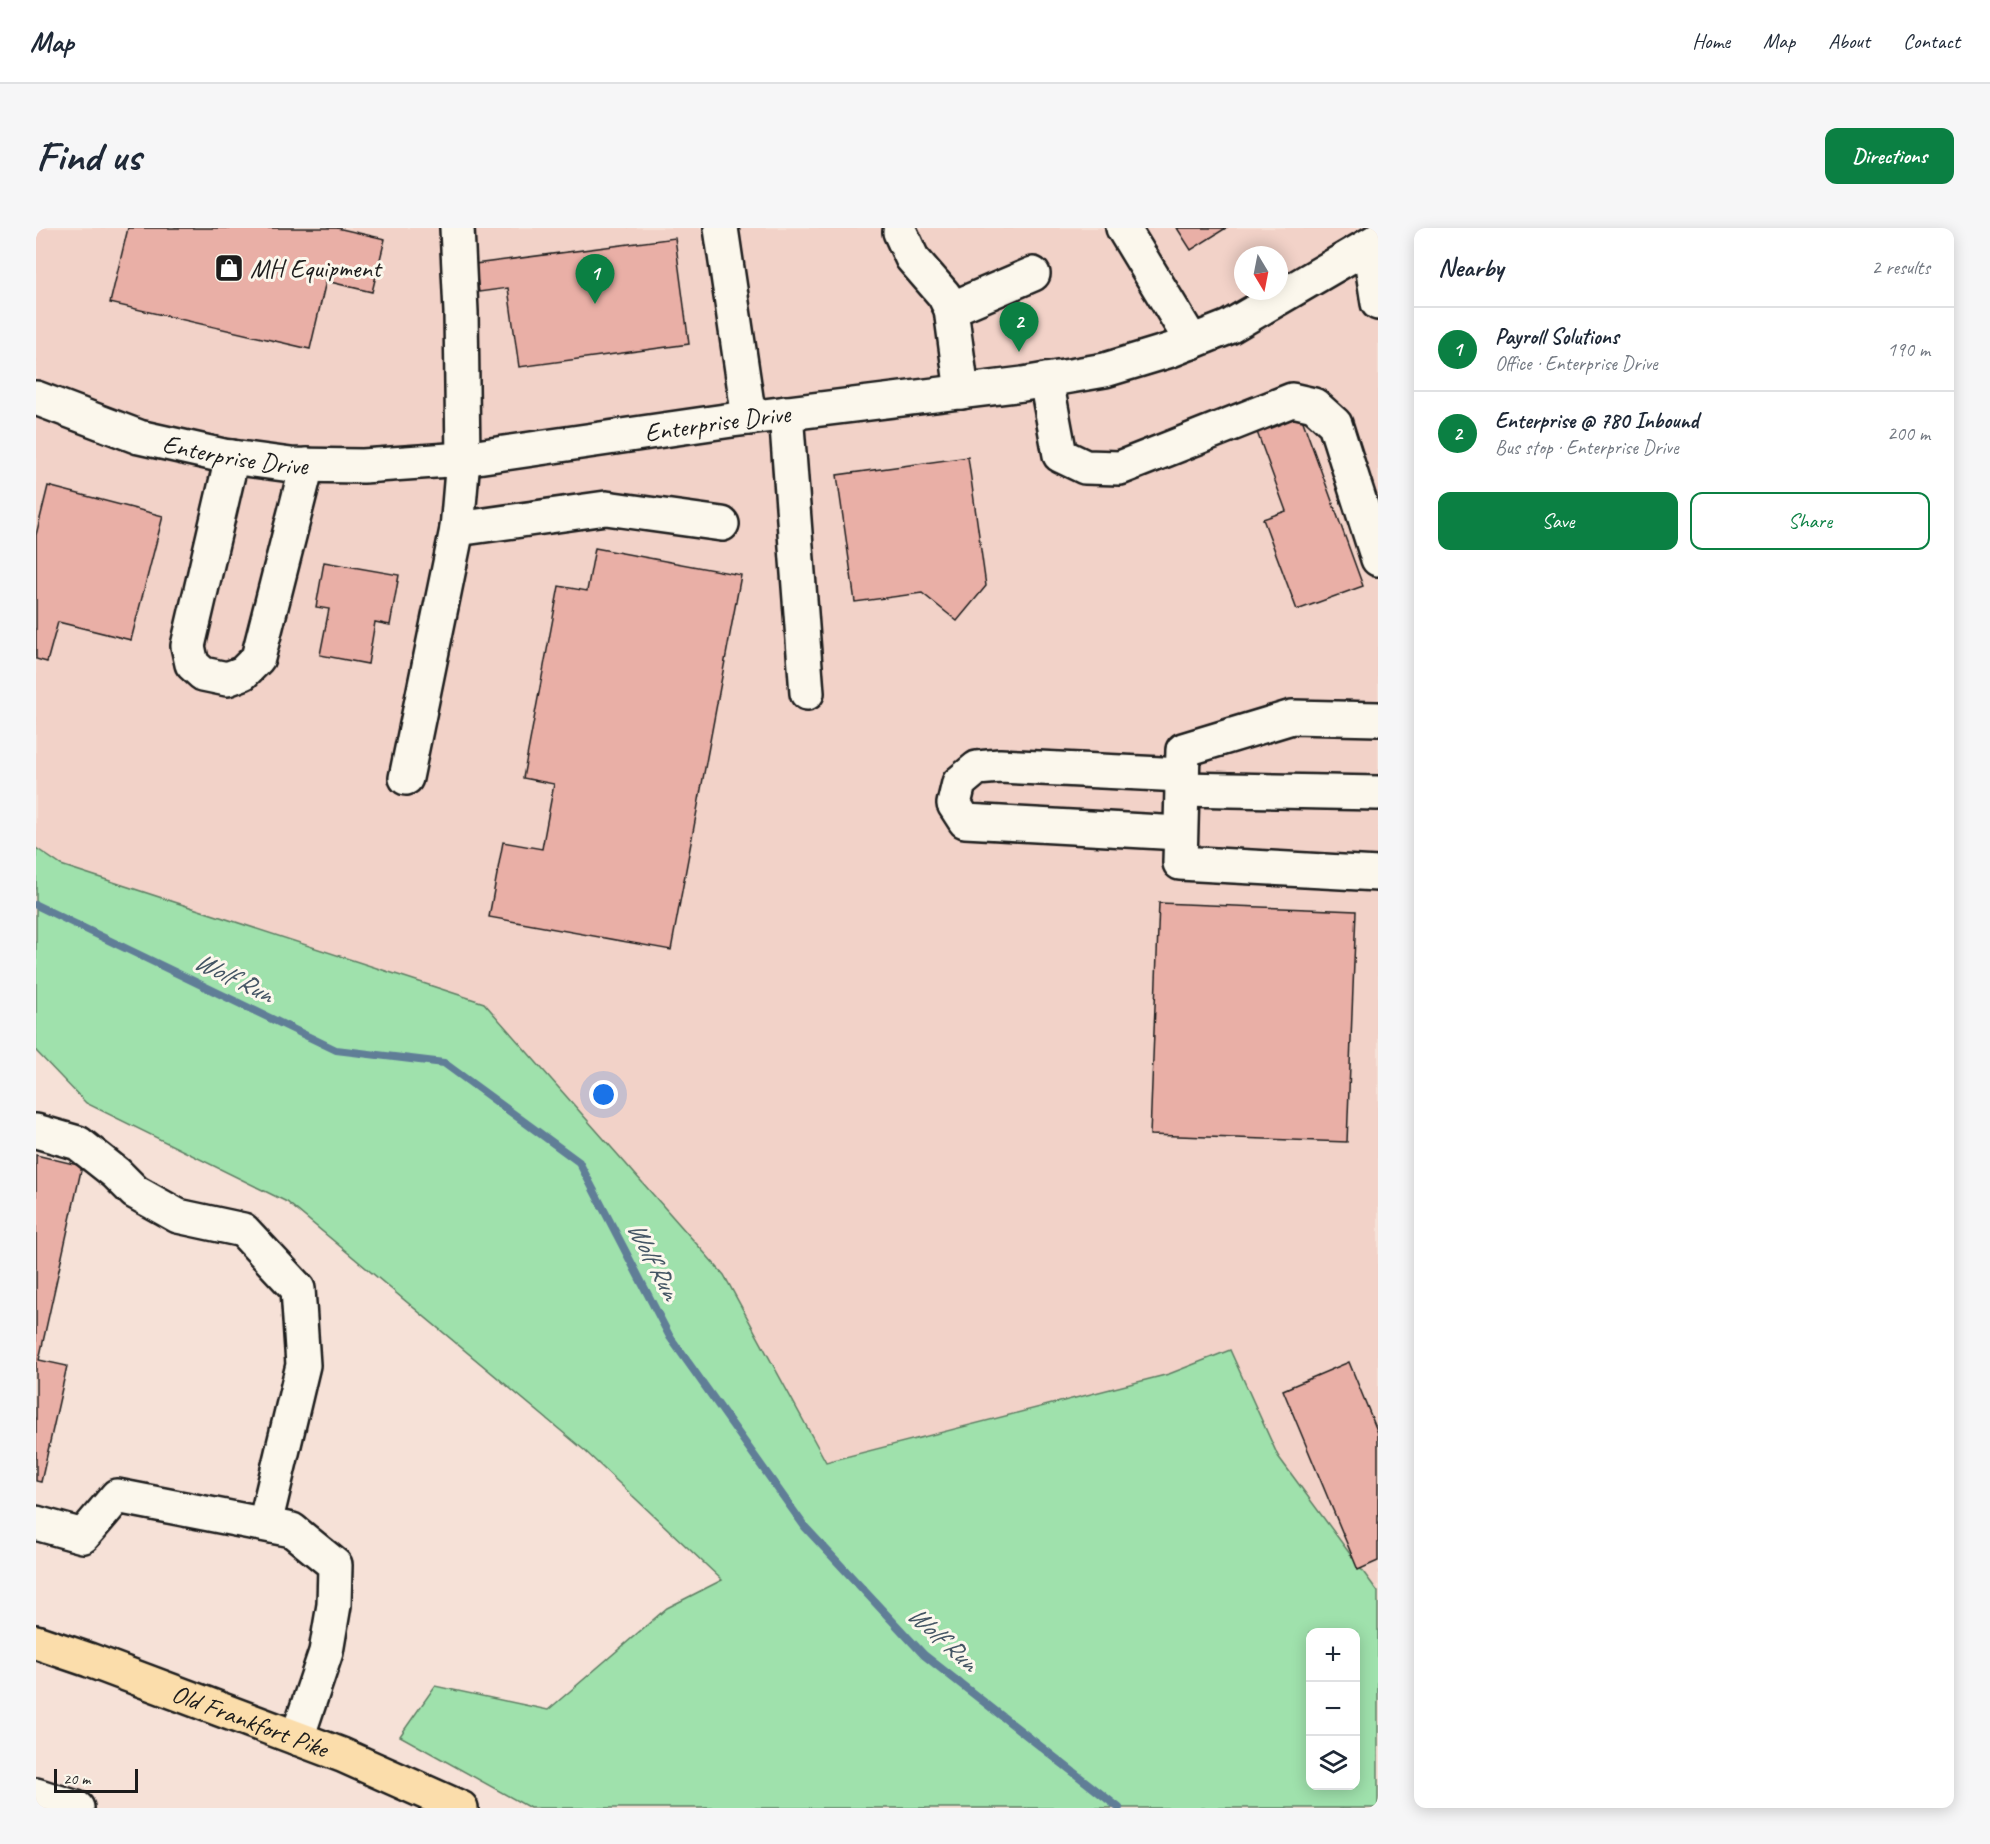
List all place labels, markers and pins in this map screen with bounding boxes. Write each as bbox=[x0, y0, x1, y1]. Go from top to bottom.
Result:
shop icon: MH Equipment bbox=[213, 252, 245, 284]
place label: MH Equipment bbox=[250, 252, 383, 285]
pin: 1 bbox=[576, 254, 614, 304]
pin: 2 bbox=[1000, 302, 1038, 352]

